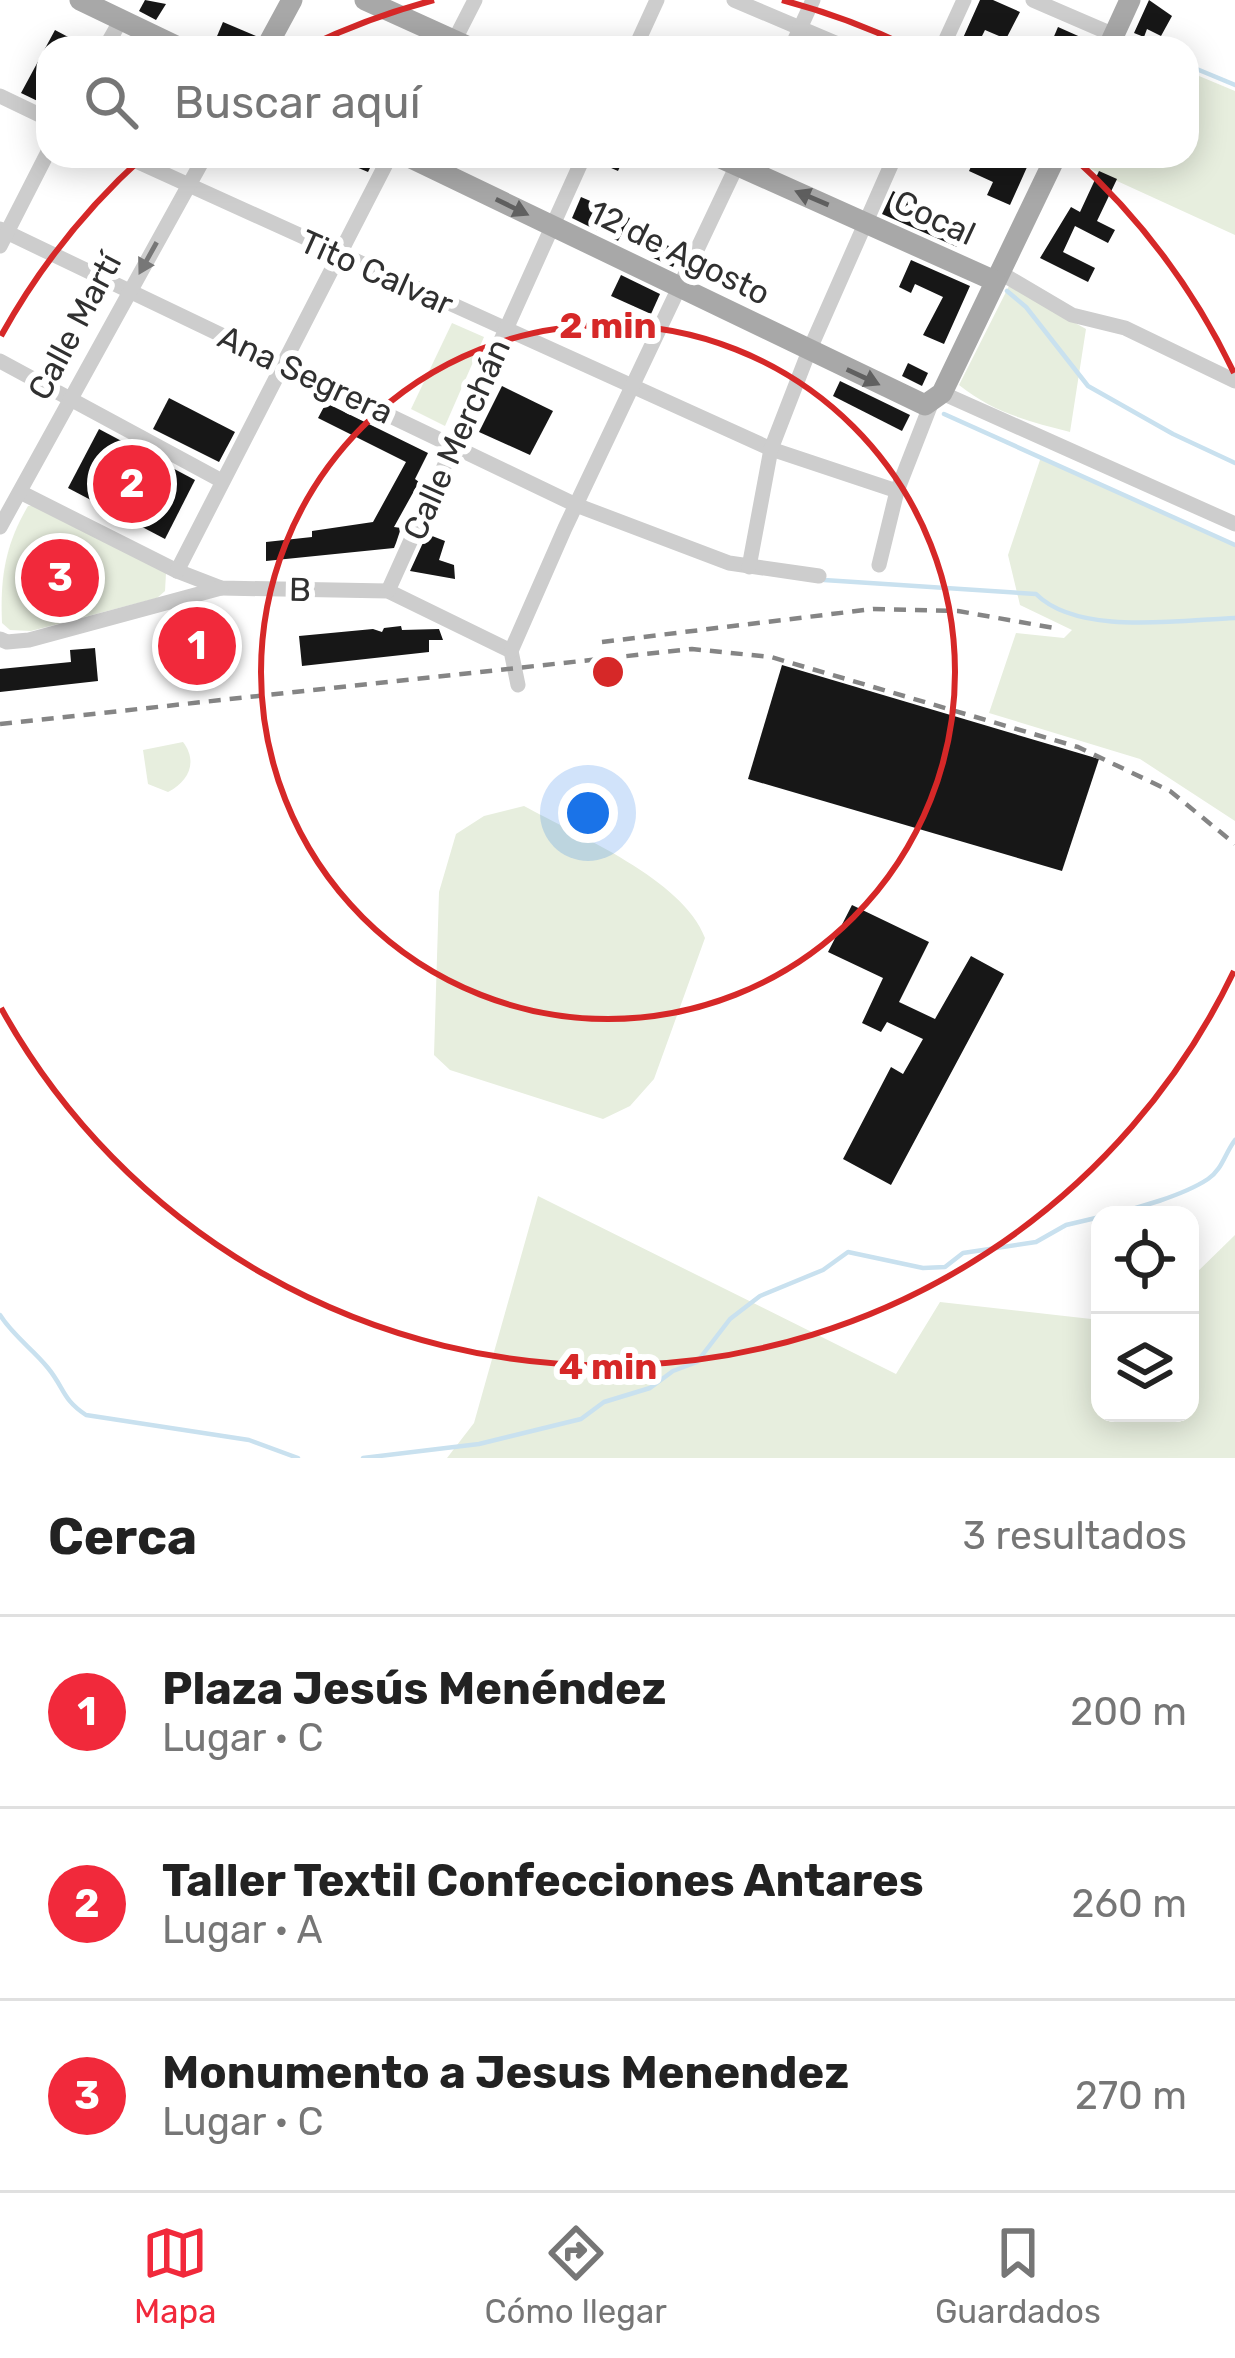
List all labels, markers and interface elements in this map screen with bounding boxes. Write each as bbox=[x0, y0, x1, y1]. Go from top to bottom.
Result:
search box bbox=[36, 36, 1199, 168]
icon: search bbox=[78, 69, 144, 135]
text: Buscar aquí bbox=[174, 76, 421, 129]
street label: Cocal bbox=[888, 182, 982, 253]
one-way arrow bbox=[794, 188, 830, 207]
street label: 12 de Agosto bbox=[583, 192, 776, 313]
one-way arrow bbox=[495, 197, 530, 217]
street label: Tito Calvar bbox=[294, 221, 460, 324]
one-way arrow bbox=[138, 241, 159, 275]
street label: Calle Martí bbox=[20, 244, 130, 406]
text: 2 min bbox=[559, 304, 657, 347]
street label: Ana Segrera bbox=[212, 317, 399, 432]
street label: Calle Merchán bbox=[395, 333, 518, 546]
one-way arrow bbox=[846, 367, 881, 387]
pin: 2 bbox=[93, 439, 171, 529]
pin: 3 bbox=[21, 533, 99, 623]
street label: B bbox=[289, 570, 311, 609]
pin: 1 bbox=[158, 601, 236, 691]
centre of rings bbox=[587, 651, 629, 693]
your location bbox=[558, 783, 618, 843]
map controls bbox=[1091, 1206, 1199, 1422]
button: locate bbox=[1091, 1206, 1199, 1314]
button: layers bbox=[1091, 1314, 1199, 1422]
text: 4 min bbox=[559, 1345, 657, 1388]
text: Cerca bbox=[48, 1506, 197, 1567]
text: 3 resultados bbox=[963, 1513, 1187, 1559]
text: Plaza Jesús Menéndez bbox=[162, 1662, 666, 1715]
text: 1 bbox=[77, 1689, 97, 1735]
text: 200 m bbox=[1070, 1689, 1187, 1735]
text: Lugar · C bbox=[162, 1715, 324, 1761]
text: Taller Textil Confecciones Antares bbox=[162, 1854, 924, 1907]
text: 2 bbox=[74, 1881, 100, 1927]
text: 260 m bbox=[1072, 1881, 1187, 1927]
text: Lugar · A bbox=[162, 1907, 323, 1953]
text: Monumento a Jesus Menendez bbox=[162, 2046, 849, 2099]
text: 3 bbox=[74, 2073, 100, 2119]
text: 270 m bbox=[1075, 2073, 1187, 2119]
text: Lugar · C bbox=[162, 2099, 324, 2145]
tab: Mapa bbox=[134, 2220, 216, 2331]
tab: Cómo llegar bbox=[485, 2220, 667, 2331]
tab: Guardados bbox=[935, 2220, 1101, 2331]

